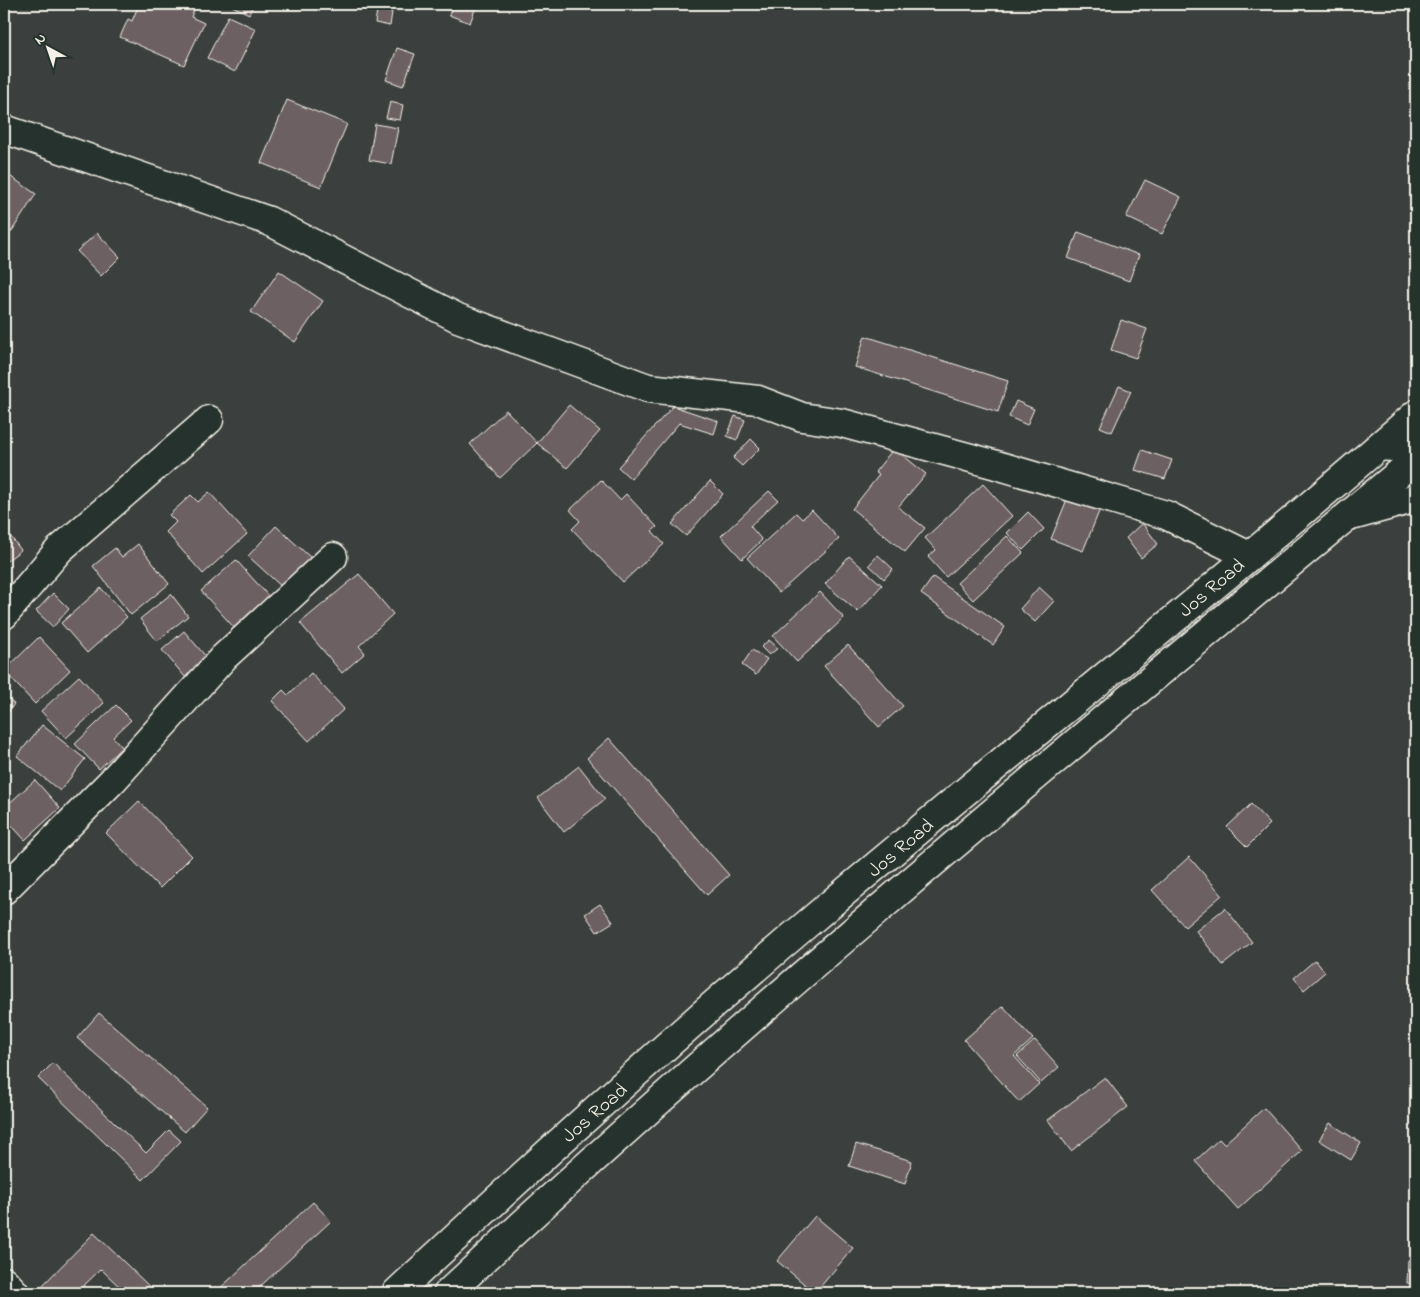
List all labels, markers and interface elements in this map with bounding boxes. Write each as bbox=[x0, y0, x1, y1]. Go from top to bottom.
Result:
north arrow bbox=[22, 22, 72, 72]
text: N bbox=[30, 28, 51, 50]
street label: Jos Road bbox=[1173, 552, 1252, 625]
street label: Jos Road bbox=[862, 812, 941, 885]
street label: Jos Road bbox=[556, 1077, 635, 1151]

